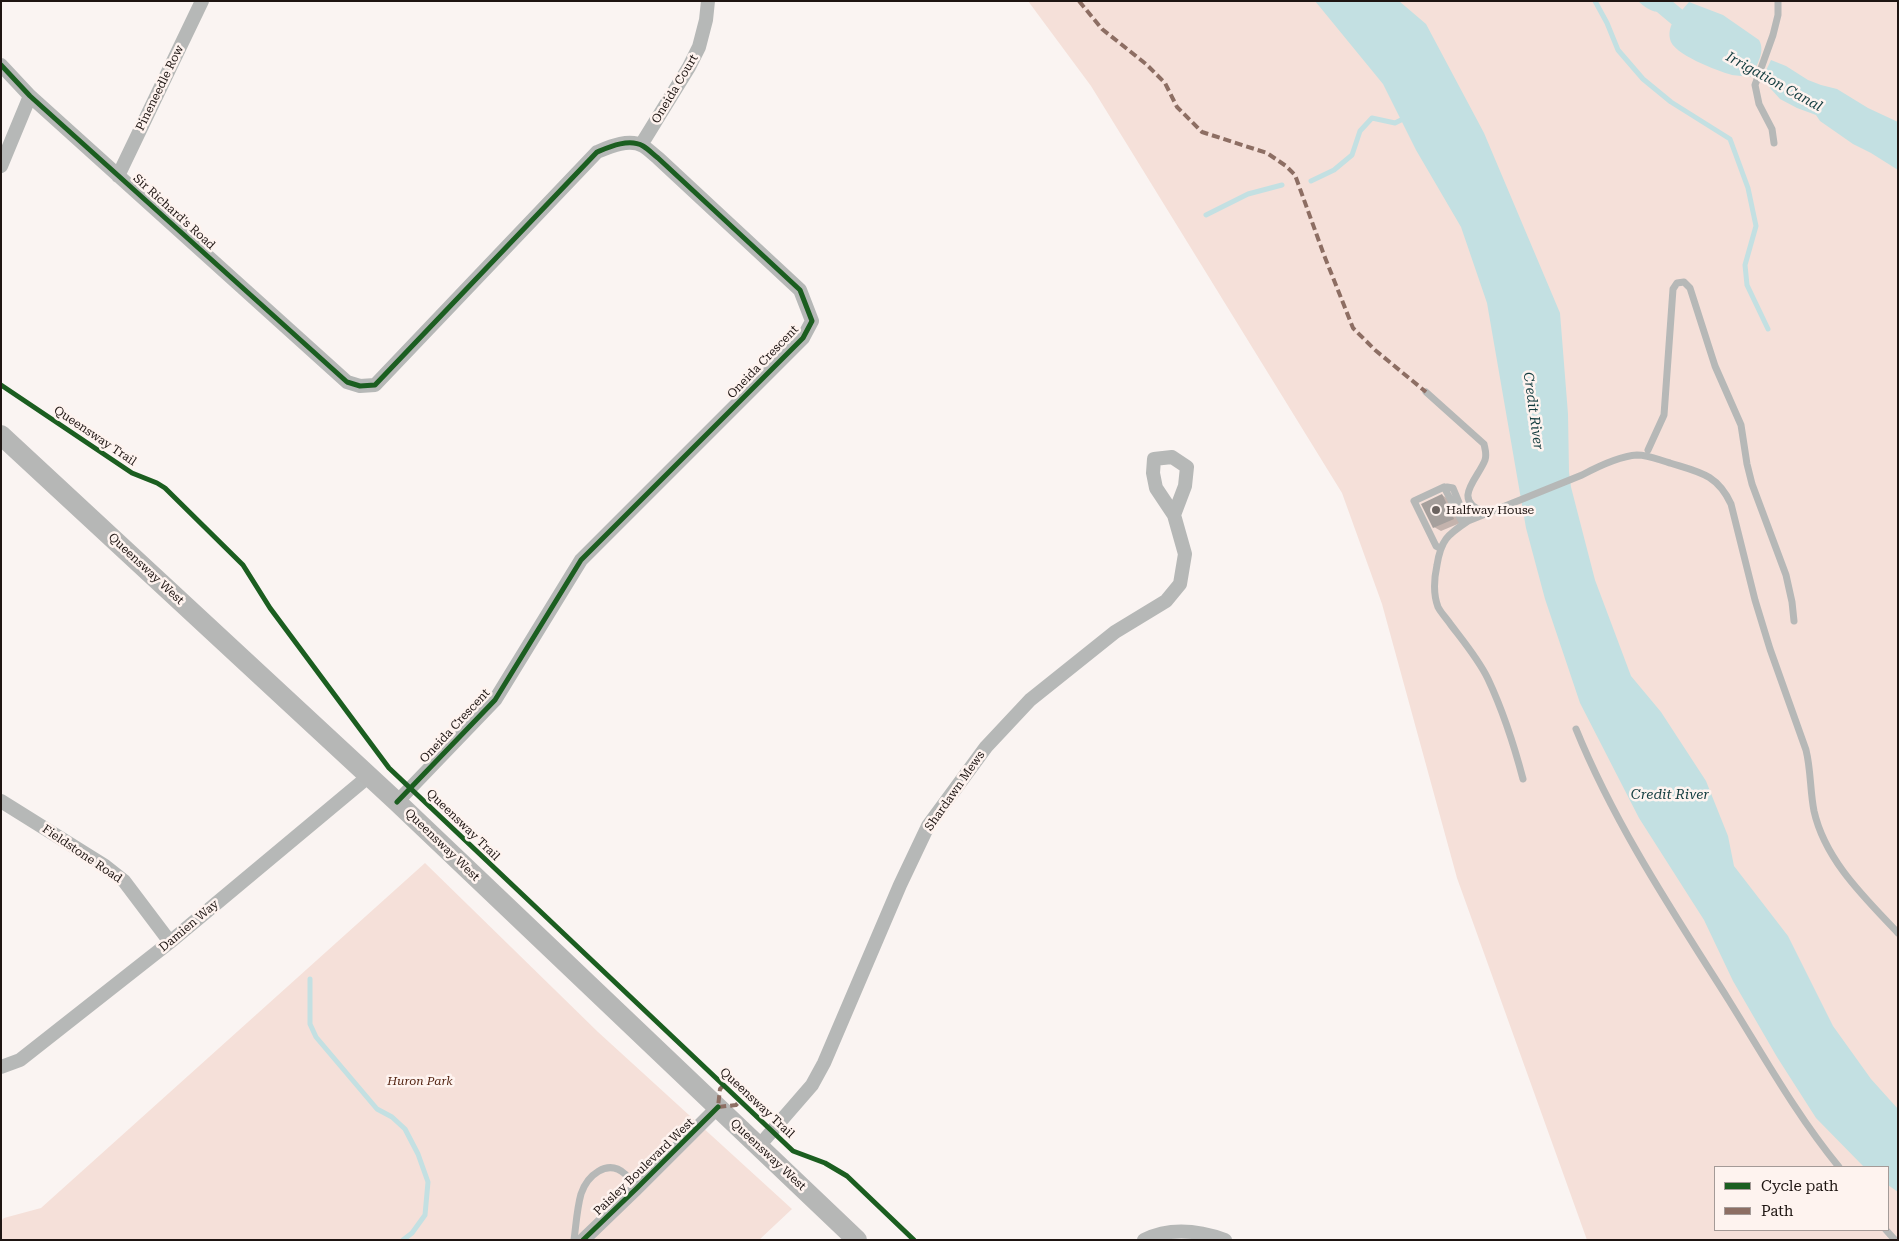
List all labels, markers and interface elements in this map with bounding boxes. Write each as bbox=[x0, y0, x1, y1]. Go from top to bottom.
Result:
street label: Pineneedle Row bbox=[133, 43, 187, 133]
water label: Irrigation Canal bbox=[1723, 49, 1825, 115]
street label: Oneida Court bbox=[649, 52, 701, 126]
street label: Sir Richard's Road bbox=[130, 171, 218, 253]
street label: Oneida Crescent bbox=[724, 322, 802, 402]
water label: Credit River bbox=[1519, 371, 1547, 451]
street label: Queensway Trail bbox=[51, 403, 139, 469]
place label: Halfway House bbox=[1446, 503, 1534, 517]
marker: Halfway House bbox=[1430, 504, 1442, 516]
street label: Queensway West bbox=[105, 530, 187, 608]
street label: Oneida Crescent bbox=[417, 686, 493, 766]
street label: Shardawn Mews bbox=[922, 748, 988, 834]
street label: Queensway Trail bbox=[423, 786, 503, 864]
water label: Credit River bbox=[1631, 787, 1709, 803]
street label: Queensway West bbox=[402, 806, 482, 884]
street label: Fieldstone Road bbox=[39, 822, 125, 886]
street label: Damien Way bbox=[156, 897, 222, 955]
street label: Queensway Trail bbox=[717, 1065, 797, 1141]
park label: Huron Park bbox=[387, 1074, 453, 1088]
street label: Paisley Boulevard West bbox=[591, 1115, 697, 1219]
street label: Queensway West bbox=[727, 1116, 809, 1194]
legend bbox=[1714, 1166, 1889, 1231]
text: Cycle path bbox=[1761, 1177, 1838, 1195]
text: Path bbox=[1761, 1202, 1794, 1220]

